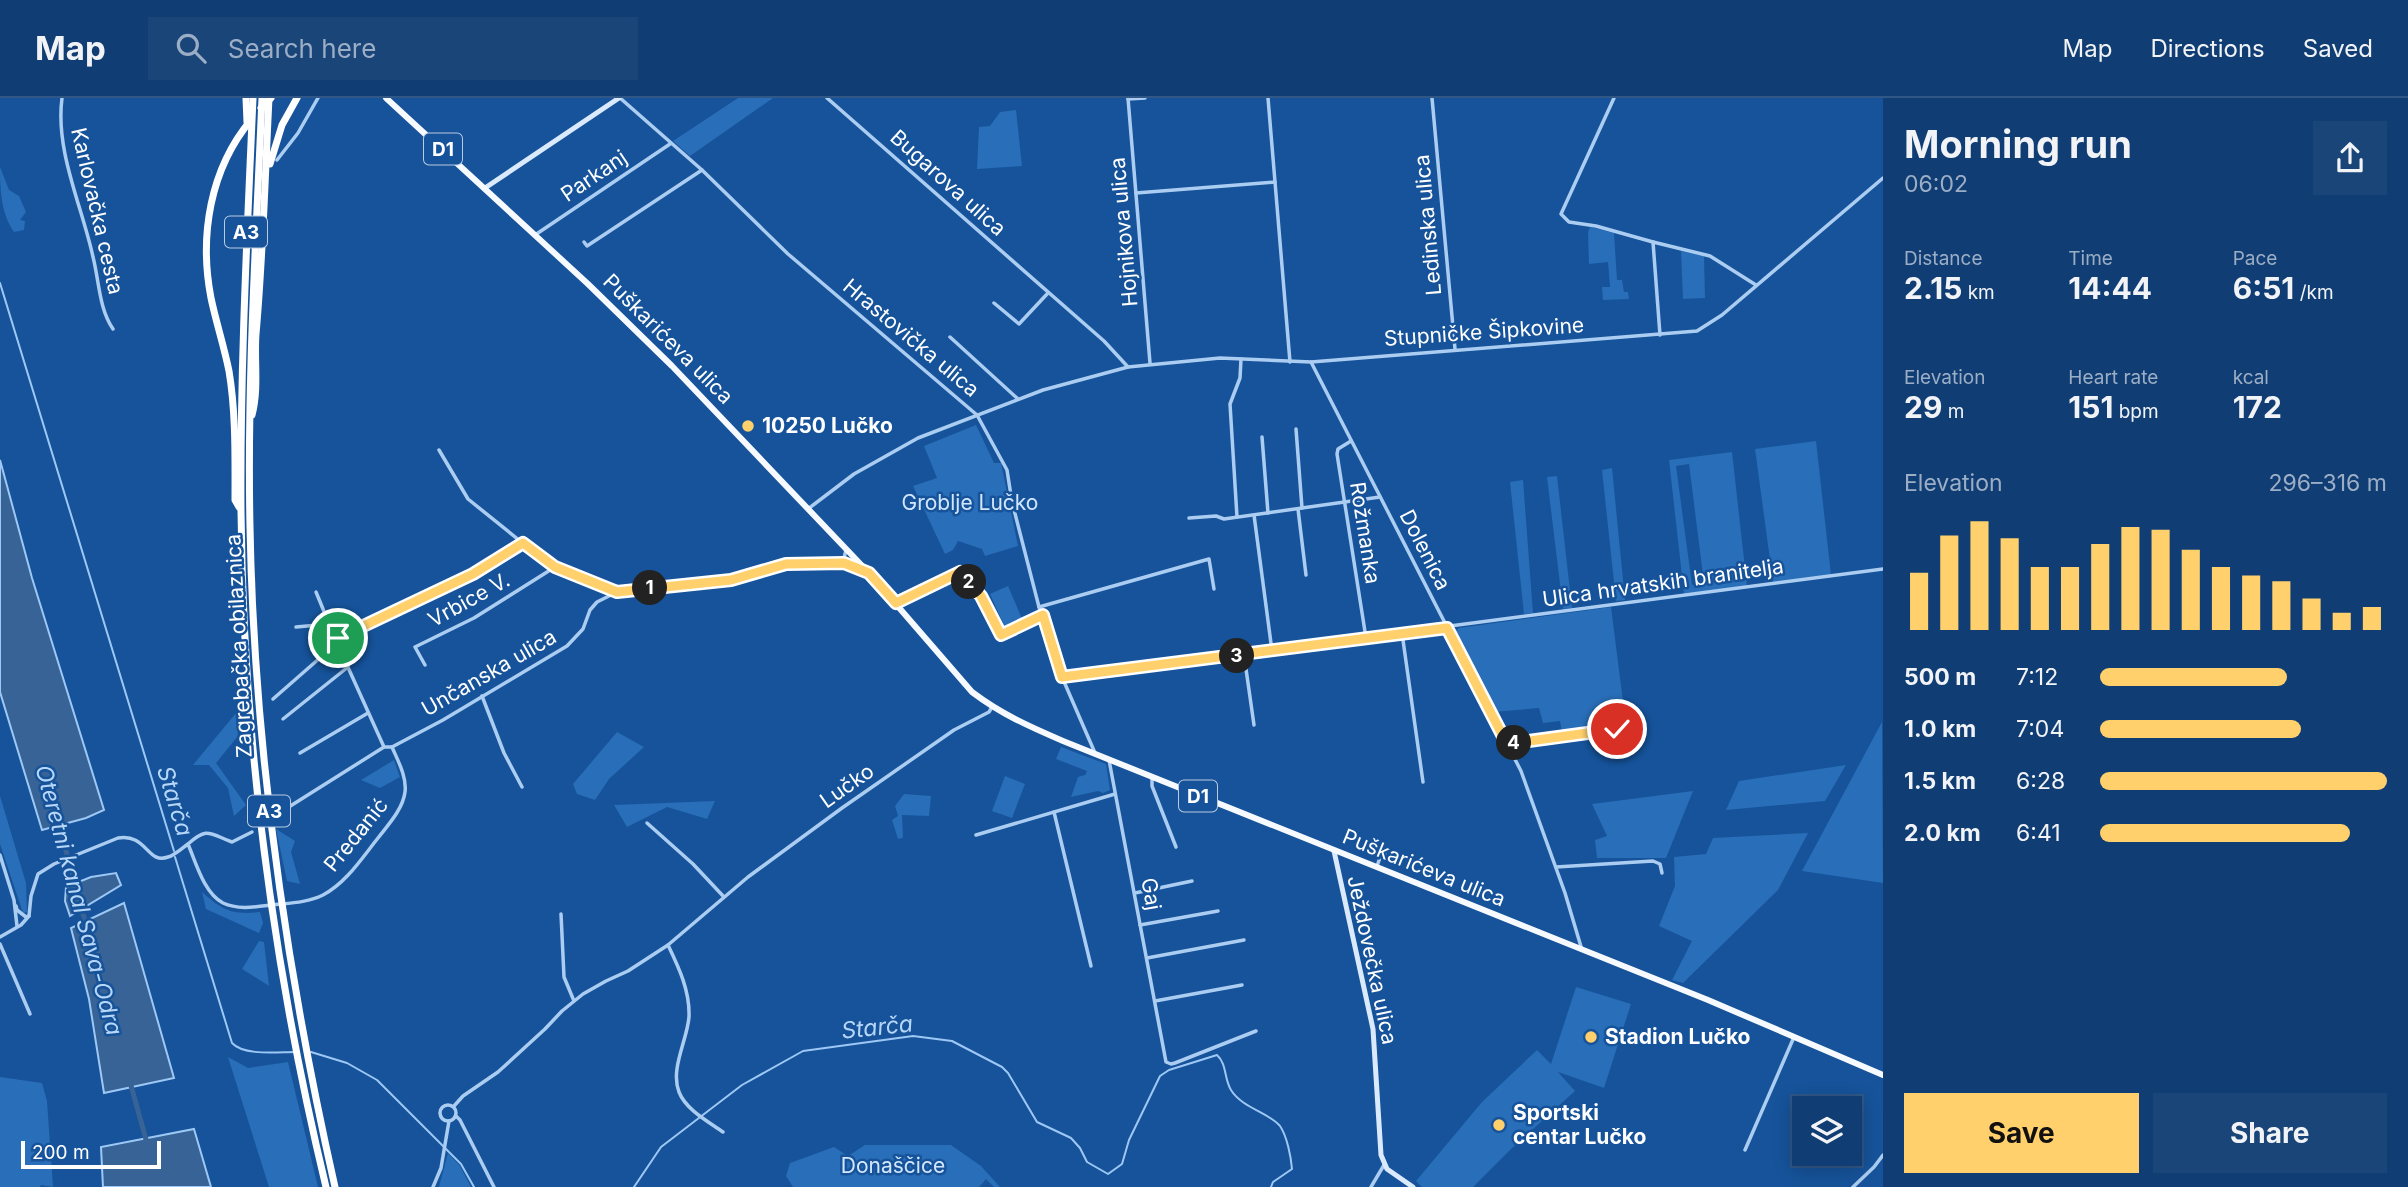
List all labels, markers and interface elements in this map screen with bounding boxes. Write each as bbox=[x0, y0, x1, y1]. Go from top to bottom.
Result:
search box bbox=[148, 17, 638, 80]
text: Map bbox=[35, 28, 106, 68]
icon: search bbox=[172, 29, 210, 67]
text: Search here bbox=[228, 33, 376, 64]
text: Map bbox=[2063, 34, 2112, 63]
text: Directions bbox=[2150, 34, 2265, 63]
text: Saved bbox=[2303, 34, 2373, 63]
text: Morning run bbox=[1904, 121, 2132, 167]
button: share bbox=[2313, 121, 2387, 195]
street label: Bugarova ulica bbox=[886, 124, 1011, 241]
street label: Karlovačka cesta bbox=[66, 125, 129, 297]
road number: D1 bbox=[424, 134, 462, 164]
street label: Parkanj bbox=[556, 144, 631, 207]
street label: Ledinska ulica bbox=[1409, 154, 1446, 297]
street label: Hojnikova ulica bbox=[1105, 156, 1142, 308]
text: 06:02 bbox=[1904, 170, 1968, 198]
road number: A3 bbox=[225, 216, 267, 248]
text: Distance bbox=[1904, 247, 1982, 270]
text: Time bbox=[2068, 247, 2113, 270]
text: Pace bbox=[2233, 247, 2277, 270]
street label: Puškarićeva ulica bbox=[598, 269, 738, 409]
text: 2.15 bbox=[1904, 270, 1962, 306]
text: 14:44 bbox=[2068, 270, 2152, 306]
text: 6:51 bbox=[2233, 270, 2294, 306]
street label: Hrastovička ulica bbox=[838, 273, 984, 402]
text: km bbox=[1962, 281, 1995, 304]
text: /km bbox=[2294, 281, 2334, 304]
street label: Stupničke Šipkovine bbox=[1383, 312, 1585, 351]
text: Elevation bbox=[1904, 366, 1985, 389]
text: Heart rate bbox=[2068, 366, 2158, 389]
text: kcal bbox=[2233, 366, 2269, 389]
text: 29 bbox=[1904, 389, 1942, 425]
text: 151 bbox=[2068, 389, 2113, 425]
text: 172 bbox=[2233, 389, 2282, 425]
text: m bbox=[1942, 400, 1964, 423]
text: bpm bbox=[2113, 400, 2159, 423]
place label: 10250 Lučko bbox=[762, 413, 893, 438]
marker: 10250 Lučko bbox=[740, 418, 756, 434]
text: Elevation bbox=[1904, 469, 2003, 497]
text: 296–316 m bbox=[2269, 469, 2387, 497]
street label: Rožmanka bbox=[1345, 480, 1386, 586]
park label: Groblje Lučko bbox=[902, 490, 1038, 515]
street label: Dolenica bbox=[1395, 506, 1456, 594]
street label: Zagrebačka obilaznica bbox=[220, 533, 257, 759]
street label: Ulica hrvatskih branitelja bbox=[1541, 553, 1785, 612]
pin: 2 bbox=[951, 564, 986, 600]
street label: Vrbice V. bbox=[424, 567, 514, 632]
pin: 1 bbox=[632, 570, 668, 606]
text: 2 bbox=[963, 570, 974, 593]
text: 1 bbox=[645, 576, 654, 599]
pin bbox=[308, 608, 368, 668]
icon: arrive bbox=[319, 619, 357, 657]
street label: Unčanska ulica bbox=[417, 624, 561, 721]
pin: 3 bbox=[1220, 638, 1254, 674]
text: 3 bbox=[1230, 644, 1243, 667]
text: 500 m bbox=[1904, 663, 1976, 691]
text: 7:12 bbox=[2016, 663, 2058, 691]
pin bbox=[1587, 699, 1647, 759]
icon: check bbox=[1598, 710, 1636, 748]
text: 1.0 km bbox=[1904, 715, 1976, 743]
text: 7:04 bbox=[2016, 715, 2064, 743]
pin: 4 bbox=[1496, 726, 1532, 760]
text: 4 bbox=[1507, 731, 1520, 754]
street label: Lučko bbox=[815, 758, 878, 813]
water label: Oteretni kanal Sava-Odra bbox=[29, 762, 129, 1038]
water label: Starča bbox=[151, 763, 199, 839]
text: 1.5 km bbox=[1904, 767, 1976, 795]
text: 6:28 bbox=[2016, 767, 2065, 795]
road number: D1 bbox=[1179, 780, 1217, 811]
street label: Predanić bbox=[318, 793, 393, 876]
road number: A3 bbox=[248, 796, 290, 826]
text: 2.0 km bbox=[1904, 819, 1981, 847]
text: 6:41 bbox=[2016, 819, 2061, 847]
street label: Puškarićeva ulica bbox=[1339, 823, 1509, 912]
street label: Ježdovečka ulica bbox=[1342, 873, 1403, 1046]
street label: Gaj bbox=[1136, 876, 1167, 912]
water label: Starča bbox=[840, 1009, 914, 1045]
place label: Stadion Lučko bbox=[1605, 1024, 1751, 1049]
marker: Stadion Lučko bbox=[1583, 1029, 1599, 1045]
button: Save bbox=[1904, 1093, 2139, 1173]
button: Share bbox=[2153, 1093, 2387, 1173]
map controls bbox=[1792, 1096, 1862, 1166]
button: layers bbox=[1792, 1096, 1862, 1166]
place label: Sportski centar Lučko bbox=[1513, 1100, 1646, 1149]
marker: Sportski centar Lučko bbox=[1491, 1117, 1507, 1133]
scale bar bbox=[21, 1138, 161, 1170]
text: 200 m bbox=[32, 1141, 90, 1164]
park label: Donaščice bbox=[841, 1153, 945, 1178]

